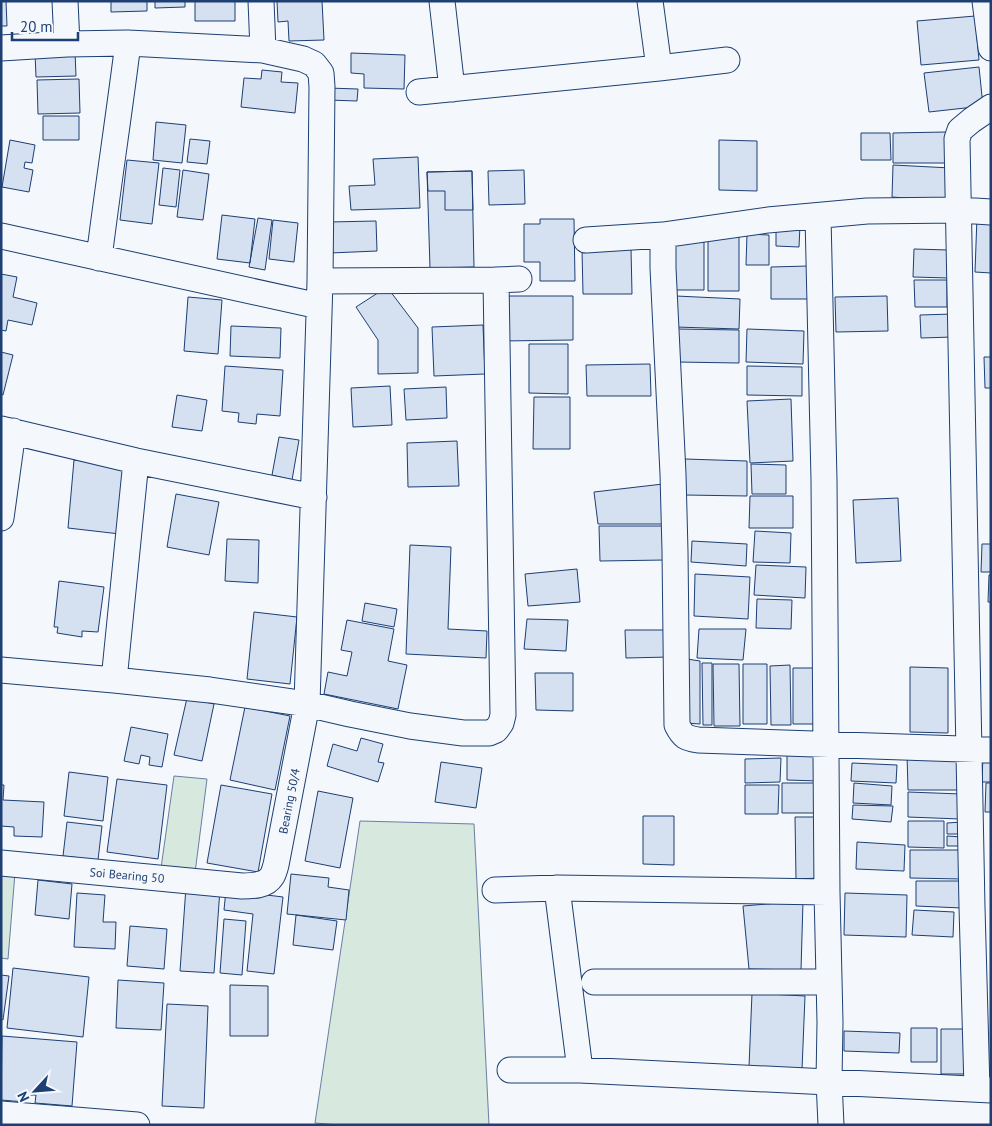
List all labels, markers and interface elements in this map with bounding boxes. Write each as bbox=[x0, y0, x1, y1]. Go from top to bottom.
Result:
scale bar bbox=[12, 10, 79, 42]
text: 20 m bbox=[20, 17, 53, 36]
street label: Bearing 50/4 bbox=[275, 767, 303, 835]
street label: Soi Bearing 50 bbox=[89, 864, 165, 886]
north arrow bbox=[10, 1066, 60, 1116]
text: N bbox=[13, 1089, 33, 1105]

